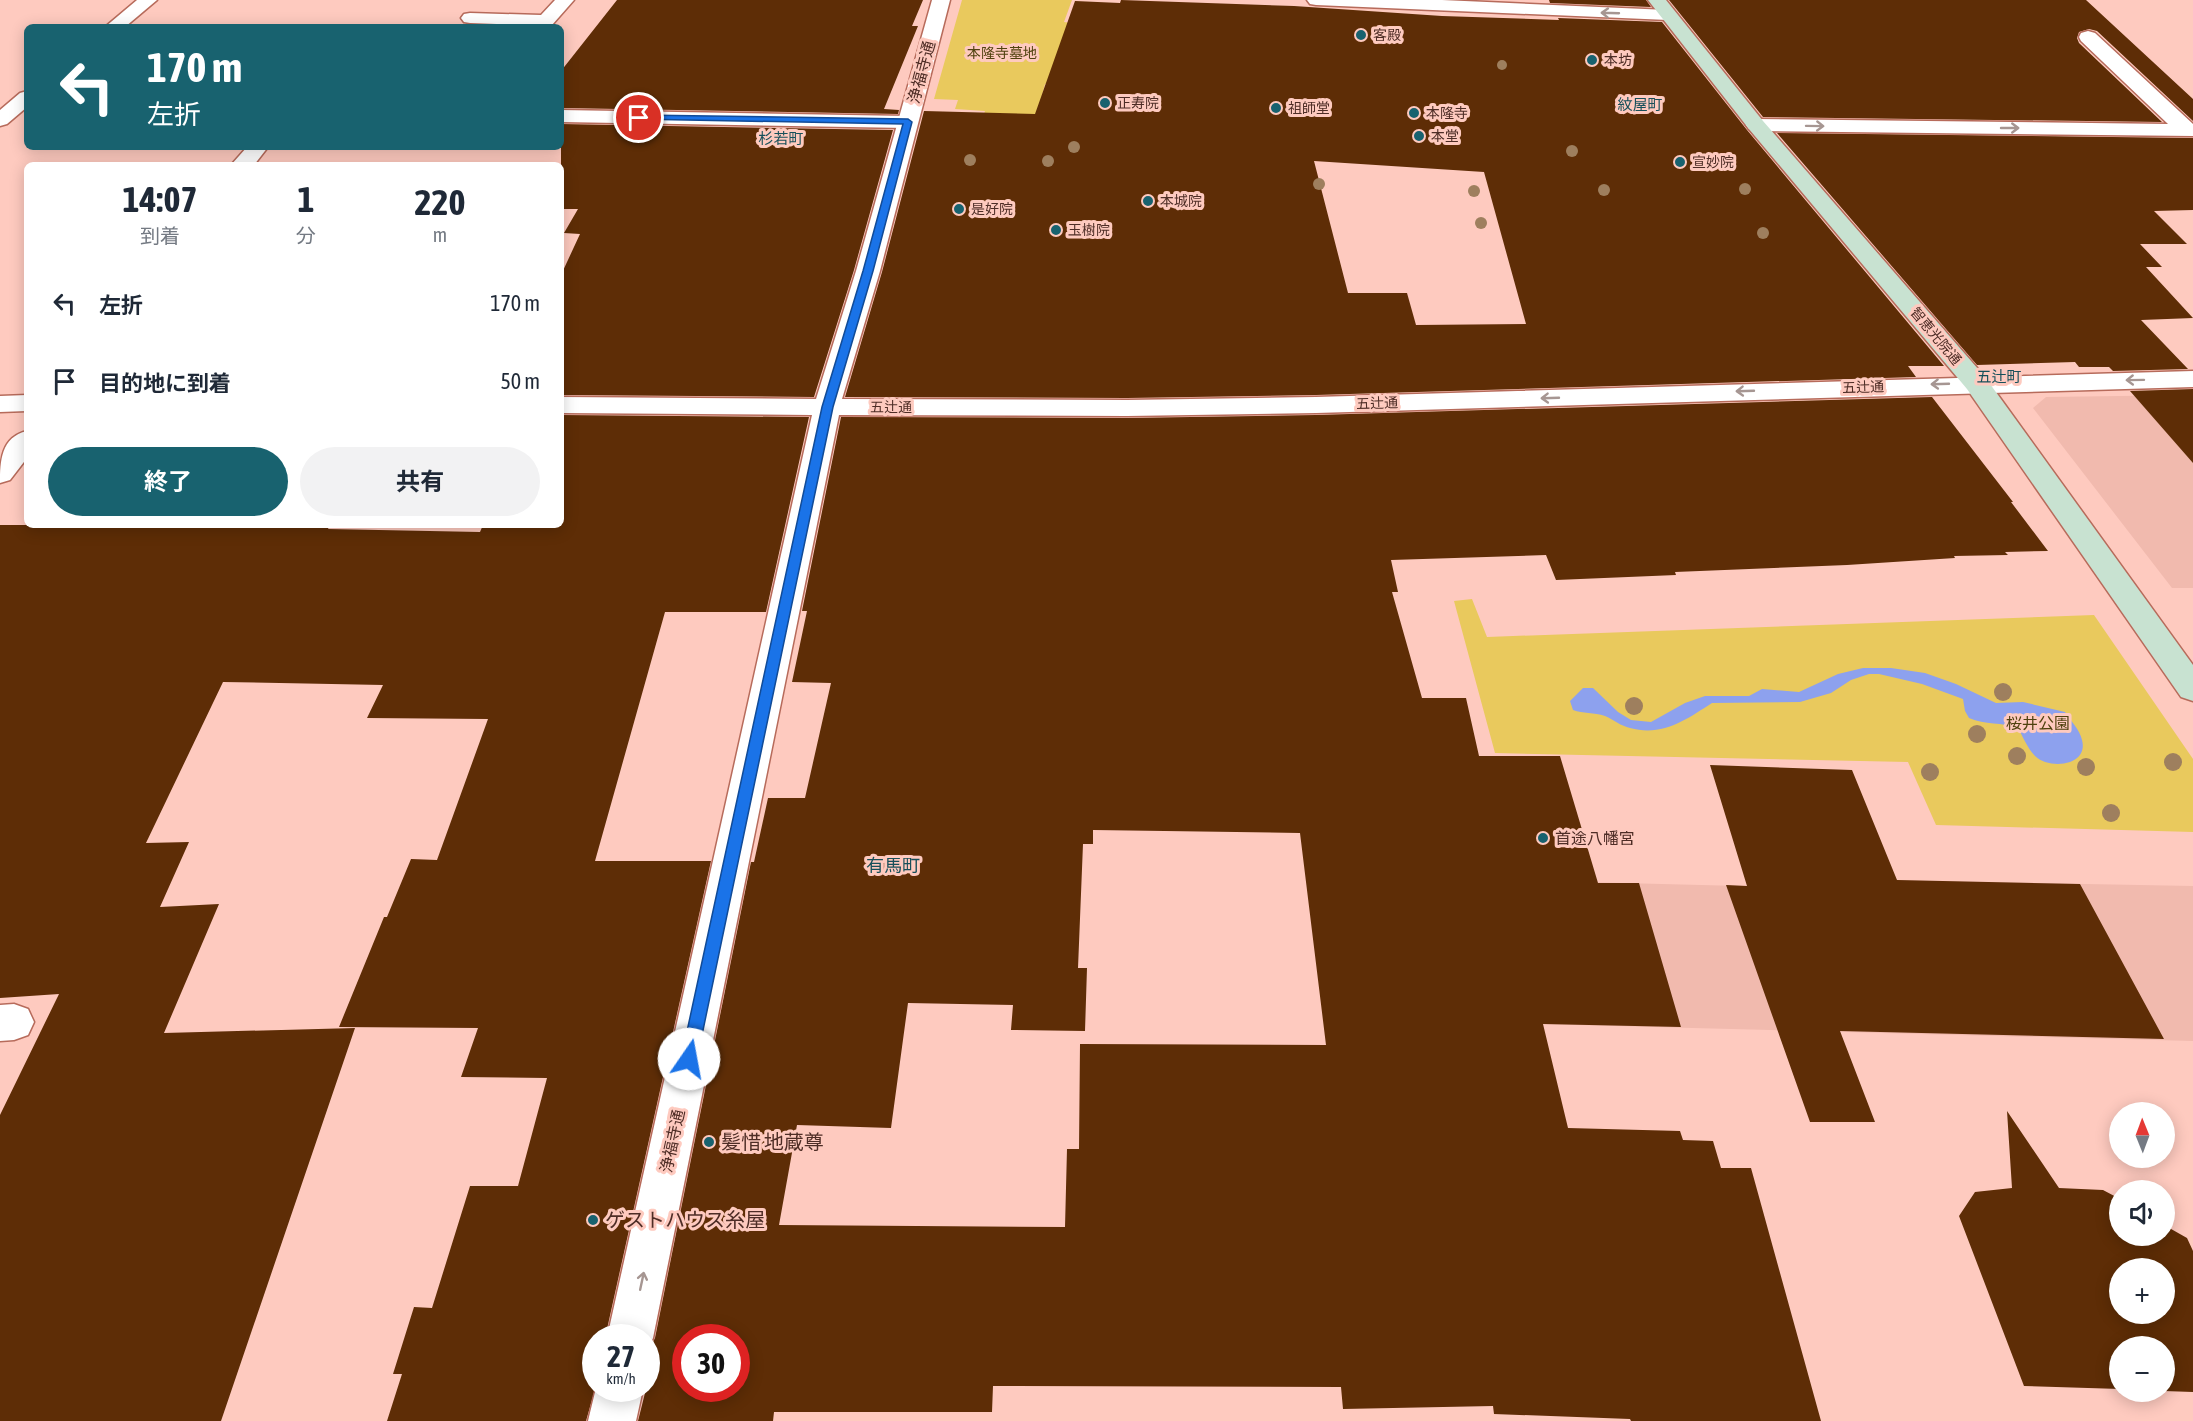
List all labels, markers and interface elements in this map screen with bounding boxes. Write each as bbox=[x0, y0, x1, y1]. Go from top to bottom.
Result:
one-way arrow bbox=[1600, 7, 1620, 18]
place label: 客殿 bbox=[1373, 27, 1401, 43]
marker: 客殿 bbox=[1354, 28, 1368, 42]
street label: 浄福寺通 bbox=[904, 39, 938, 105]
text: 170 m bbox=[147, 43, 242, 91]
park label: 本隆寺墓地 bbox=[967, 45, 1037, 61]
icon: left bbox=[48, 48, 126, 126]
place label: 本坊 bbox=[1604, 52, 1632, 68]
marker: 本坊 bbox=[1585, 53, 1599, 67]
pin bbox=[613, 92, 664, 143]
place label: 正寿院 bbox=[1117, 95, 1159, 111]
marker: 正寿院 bbox=[1098, 96, 1112, 110]
district label: 紋屋町 bbox=[1617, 96, 1663, 113]
text: 左折 bbox=[147, 99, 201, 130]
place label: 祖師堂 bbox=[1288, 100, 1330, 116]
icon: arrive bbox=[622, 101, 655, 134]
marker: 祖師堂 bbox=[1269, 101, 1283, 115]
place label: 本隆寺 bbox=[1426, 105, 1468, 121]
marker: 本隆寺 bbox=[1407, 106, 1421, 120]
one-way arrow bbox=[1804, 120, 1824, 131]
one-way arrow bbox=[1999, 122, 2019, 134]
place label: 本堂 bbox=[1431, 128, 1459, 144]
marker: 本堂 bbox=[1412, 129, 1426, 143]
district label: 杉若町 bbox=[758, 130, 804, 147]
place label: 宣妙院 bbox=[1692, 154, 1734, 170]
marker: 宣妙院 bbox=[1673, 155, 1687, 169]
text: 14:07 bbox=[123, 178, 197, 220]
text: 1 bbox=[298, 178, 314, 220]
text: 220 bbox=[415, 181, 465, 223]
place label: 本城院 bbox=[1160, 193, 1202, 209]
marker: 本城院 bbox=[1141, 194, 1155, 208]
place label: 是好院 bbox=[971, 201, 1013, 217]
marker: 是好院 bbox=[952, 202, 966, 216]
place label: 玉樹院 bbox=[1068, 222, 1110, 238]
text: m bbox=[433, 223, 447, 246]
marker: 玉樹院 bbox=[1049, 223, 1063, 237]
text: 到着 bbox=[140, 224, 180, 247]
text: 分 bbox=[296, 224, 316, 247]
icon: left bbox=[48, 287, 81, 320]
text: 170 m bbox=[490, 290, 540, 316]
text: 左折 bbox=[99, 292, 143, 318]
street label: 智恵光院通 bbox=[1907, 304, 1965, 368]
icon: arrive bbox=[48, 365, 81, 398]
text: 50 m bbox=[500, 368, 540, 394]
district label: 五辻町 bbox=[1976, 368, 2022, 385]
text: 目的地に到着 bbox=[99, 370, 231, 396]
one-way arrow bbox=[2125, 374, 2145, 386]
street label: 五辻通 bbox=[1842, 378, 1884, 396]
one-way arrow bbox=[1930, 378, 1950, 390]
one-way arrow bbox=[1735, 385, 1755, 396]
one-way arrow bbox=[1540, 392, 1560, 403]
street label: 五辻通 bbox=[1356, 394, 1398, 412]
street label: 五辻通 bbox=[870, 399, 912, 415]
button: 終了 bbox=[48, 447, 288, 516]
button: 共有 bbox=[300, 447, 540, 516]
park label: 桜井公園 bbox=[2006, 714, 2070, 732]
place label: 首途八幡宮 bbox=[1555, 829, 1635, 847]
marker: 首途八幡宮 bbox=[1536, 831, 1550, 845]
district label: 有馬町 bbox=[866, 855, 920, 876]
position arrow bbox=[657, 1027, 721, 1091]
north arrow bbox=[2109, 1102, 2175, 1168]
map controls bbox=[2109, 1102, 2175, 1402]
street label: 浄福寺通 bbox=[657, 1108, 687, 1174]
place label: 髪惜 地蔵尊 bbox=[721, 1130, 824, 1153]
marker: 髪惜 地蔵尊 bbox=[702, 1135, 716, 1149]
button: sound bbox=[2109, 1180, 2175, 1246]
place label: ゲストハウス糸屋 bbox=[605, 1208, 765, 1231]
marker: ゲストハウス糸屋 bbox=[586, 1213, 600, 1227]
button: + bbox=[2109, 1258, 2175, 1324]
one-way arrow bbox=[637, 1271, 648, 1291]
speed limit sign: 30 bbox=[672, 1324, 750, 1402]
button: − bbox=[2109, 1336, 2175, 1402]
text: 27 bbox=[607, 1339, 635, 1373]
text: km/h bbox=[606, 1370, 636, 1387]

